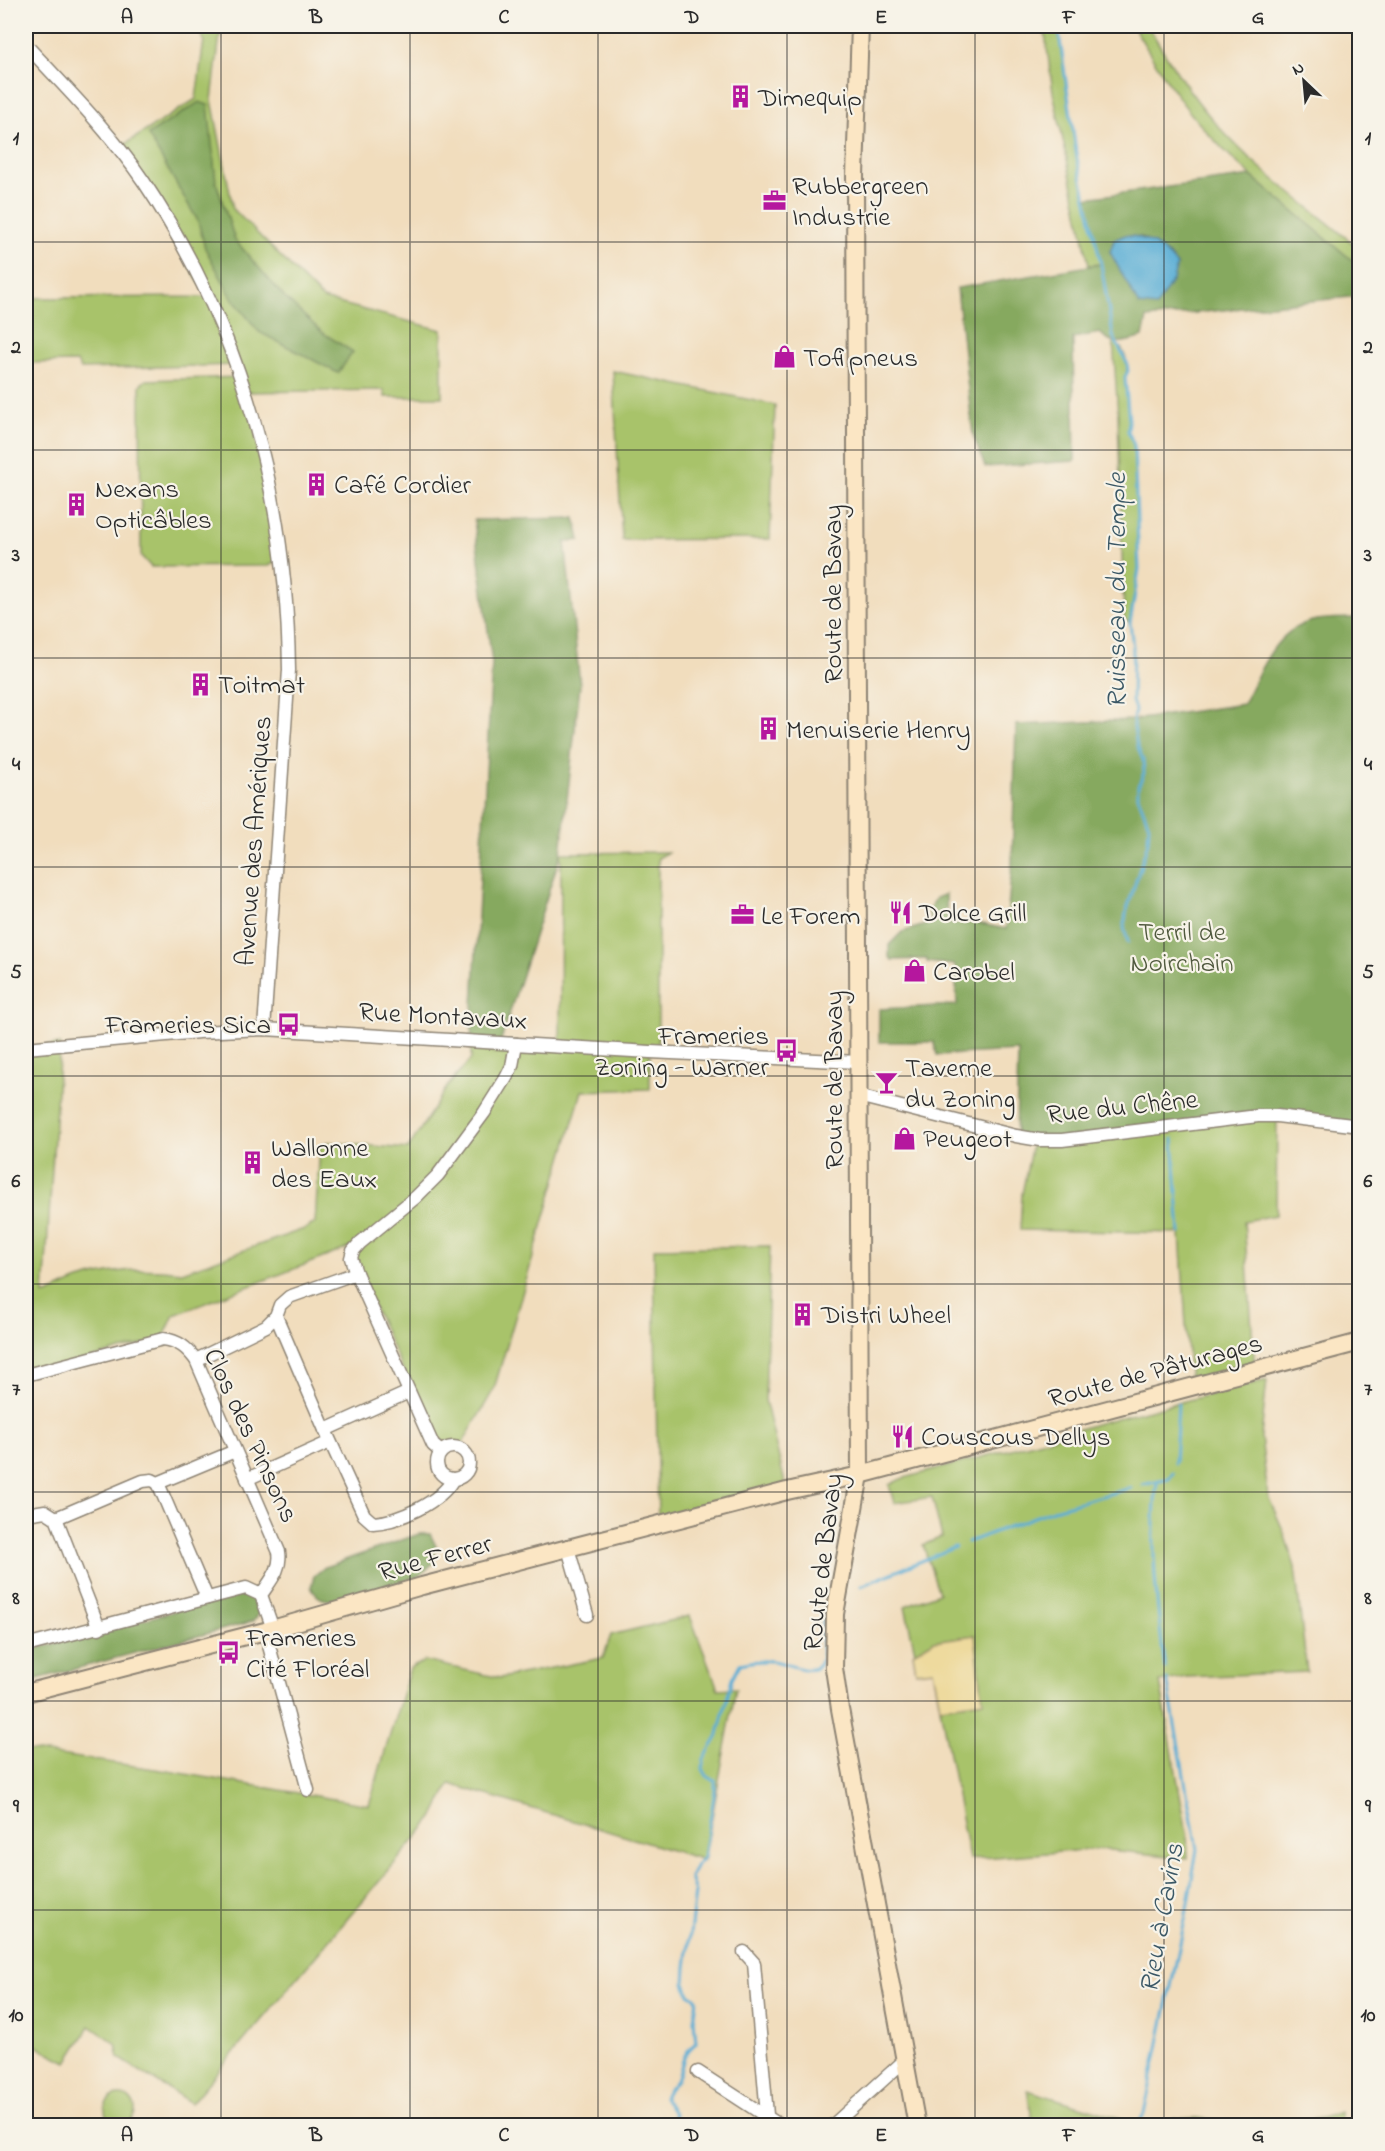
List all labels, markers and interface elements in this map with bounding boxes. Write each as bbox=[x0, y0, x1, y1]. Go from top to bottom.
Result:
text: A bbox=[121, 4, 133, 33]
text: B bbox=[308, 4, 323, 33]
text: C bbox=[499, 4, 510, 33]
text: D bbox=[684, 4, 699, 33]
text: E bbox=[875, 4, 887, 33]
text: F bbox=[1062, 4, 1076, 33]
text: G bbox=[1252, 4, 1265, 33]
north arrow bbox=[1274, 51, 1334, 111]
text: N bbox=[1288, 56, 1309, 82]
place label: Dimequip bbox=[757, 80, 862, 119]
building icon: Dimequip bbox=[727, 84, 753, 110]
text: 1 bbox=[13, 125, 20, 154]
text: 1 bbox=[1365, 125, 1372, 154]
place label: Rubbergreen Industrie bbox=[792, 168, 929, 238]
office icon: Rubbergreen Industrie bbox=[761, 188, 787, 214]
text: 2 bbox=[10, 334, 21, 363]
text: 2 bbox=[1362, 334, 1373, 363]
place label: Tofipneus bbox=[803, 340, 918, 379]
shop icon: Tofipneus bbox=[772, 344, 798, 370]
place label: Café Cordier bbox=[334, 467, 472, 506]
place label: Nexans Opticâbles bbox=[95, 471, 212, 541]
building icon: Café Cordier bbox=[303, 471, 329, 497]
water label: Ruisseau du Temple bbox=[1098, 471, 1139, 709]
building icon: Nexans Opticâbles bbox=[64, 491, 90, 517]
street label: Route de Bavay bbox=[815, 504, 854, 684]
text: 3 bbox=[11, 542, 20, 571]
text: 3 bbox=[1363, 542, 1372, 571]
place label: Toitmat bbox=[218, 667, 305, 706]
building icon: Toitmat bbox=[187, 671, 213, 697]
place label: Menuiserie Henry bbox=[786, 712, 970, 751]
street label: Avenue des Amériques bbox=[227, 715, 284, 968]
building icon: Menuiserie Henry bbox=[755, 716, 781, 742]
text: 4 bbox=[12, 751, 21, 780]
text: 4 bbox=[1364, 751, 1373, 780]
place label: Dolce Grill bbox=[918, 895, 1027, 934]
place label: Le Forem bbox=[761, 898, 860, 937]
restaurant icon: Dolce Grill bbox=[888, 899, 914, 925]
office icon: Le Forem bbox=[730, 902, 756, 928]
park label: Terril de Noirchain bbox=[1130, 914, 1234, 984]
place label: Carobel bbox=[933, 954, 1015, 993]
shop icon: Carobel bbox=[902, 958, 928, 984]
text: 5 bbox=[10, 959, 22, 988]
text: 5 bbox=[1362, 959, 1374, 988]
street label: Route de Bavay bbox=[816, 990, 855, 1170]
street label: Rue Montavaux bbox=[357, 994, 528, 1041]
place label: Frameries Sica bbox=[104, 1007, 271, 1046]
bus stop icon: Frameries Sica bbox=[276, 1011, 302, 1037]
place label: Frameries Zoning - Warner bbox=[595, 1018, 770, 1088]
bus stop icon: Frameries Zoning - Warner bbox=[774, 1038, 800, 1064]
place label: Taverne du Zoning bbox=[905, 1050, 1015, 1120]
bar icon: Taverne du Zoning bbox=[874, 1070, 900, 1096]
street label: Rue du Chêne bbox=[1045, 1081, 1201, 1136]
place label: Peugeot bbox=[923, 1121, 1012, 1160]
shop icon: Peugeot bbox=[892, 1125, 918, 1151]
place label: Wallonne des Eaux bbox=[271, 1130, 377, 1200]
building icon: Wallonne des Eaux bbox=[240, 1150, 266, 1176]
text: 6 bbox=[12, 1168, 21, 1197]
text: 6 bbox=[1364, 1168, 1373, 1197]
place label: Distri Wheel bbox=[820, 1297, 951, 1336]
building icon: Distri Wheel bbox=[790, 1301, 816, 1327]
street label: Route de Pâturages bbox=[1044, 1325, 1267, 1420]
street label: Clos des Pinsons bbox=[192, 1342, 307, 1530]
text: 7 bbox=[12, 1376, 21, 1405]
text: 7 bbox=[1364, 1376, 1373, 1405]
place label: Couscous Dellys bbox=[921, 1419, 1111, 1458]
restaurant icon: Couscous Dellys bbox=[890, 1423, 916, 1449]
street label: Route de Bavay bbox=[794, 1471, 855, 1654]
street label: Rue Ferrer bbox=[375, 1525, 497, 1593]
text: 8 bbox=[11, 1585, 20, 1614]
text: 8 bbox=[1363, 1585, 1372, 1614]
place label: Frameries Cité Floréal bbox=[245, 1620, 369, 1690]
bus stop icon: Frameries Cité Floréal bbox=[215, 1640, 241, 1666]
text: 9 bbox=[12, 1793, 20, 1822]
text: 9 bbox=[1364, 1793, 1372, 1822]
water label: Rieu à Cavins bbox=[1130, 1840, 1197, 1997]
text: 10 bbox=[9, 2002, 24, 2031]
text: 10 bbox=[1361, 2002, 1376, 2031]
text: A bbox=[121, 2122, 133, 2151]
text: B bbox=[308, 2122, 323, 2151]
text: C bbox=[499, 2122, 510, 2151]
text: D bbox=[684, 2122, 699, 2151]
text: E bbox=[875, 2122, 887, 2151]
text: F bbox=[1062, 2122, 1076, 2151]
text: G bbox=[1252, 2122, 1265, 2151]

